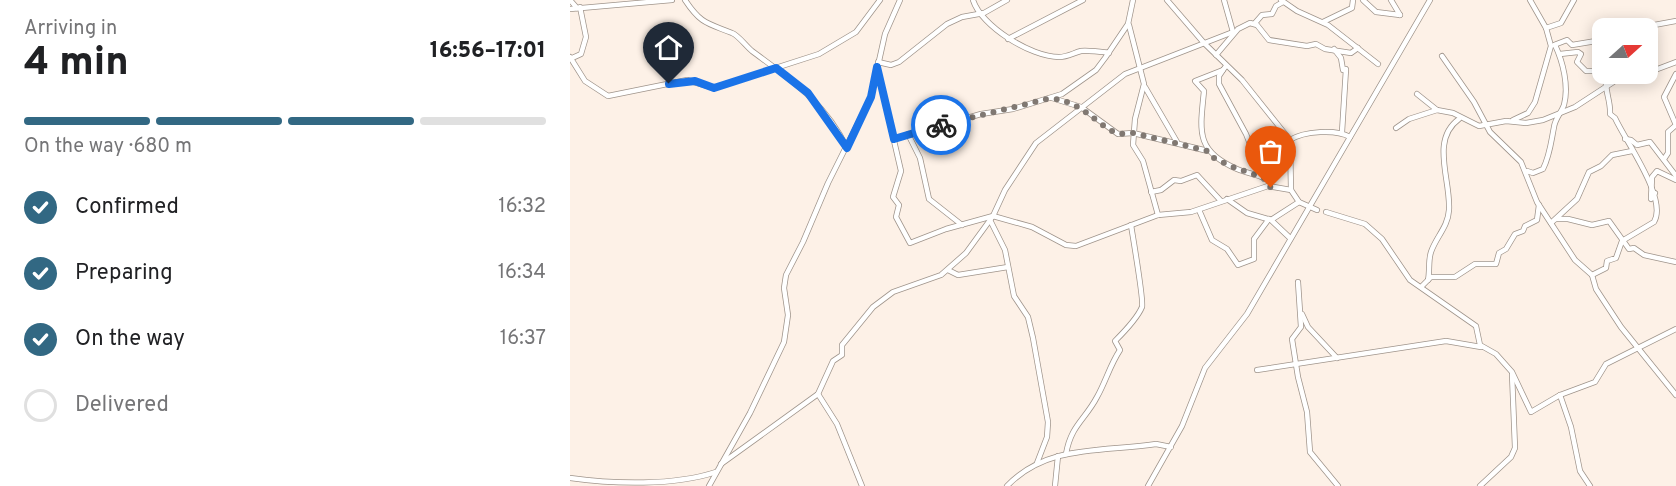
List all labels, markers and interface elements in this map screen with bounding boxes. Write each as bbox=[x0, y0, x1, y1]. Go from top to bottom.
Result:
text: Arriving in bbox=[24, 16, 117, 42]
north arrow bbox=[1592, 18, 1658, 84]
map controls bbox=[1592, 18, 1658, 84]
pin bbox=[643, 22, 694, 84]
icon: home bbox=[652, 31, 685, 64]
text: 16:56–17:01 bbox=[430, 38, 546, 65]
text: 4 min bbox=[24, 40, 129, 89]
courier bbox=[911, 95, 971, 155]
icon: bike bbox=[925, 109, 958, 142]
pin bbox=[1245, 126, 1296, 188]
text: On the way · 680 m bbox=[24, 134, 192, 160]
icon: bag bbox=[1254, 135, 1287, 168]
icon: check bbox=[24, 191, 57, 224]
text: Confirmed bbox=[75, 194, 179, 221]
text: 16:32 bbox=[498, 194, 546, 220]
icon: check bbox=[24, 257, 57, 290]
text: Preparing bbox=[75, 260, 173, 287]
text: 16:34 bbox=[498, 260, 546, 286]
icon: check bbox=[24, 323, 57, 356]
text: On the way bbox=[75, 326, 185, 353]
text: 16:37 bbox=[500, 326, 546, 352]
text: Delivered bbox=[75, 392, 169, 419]

